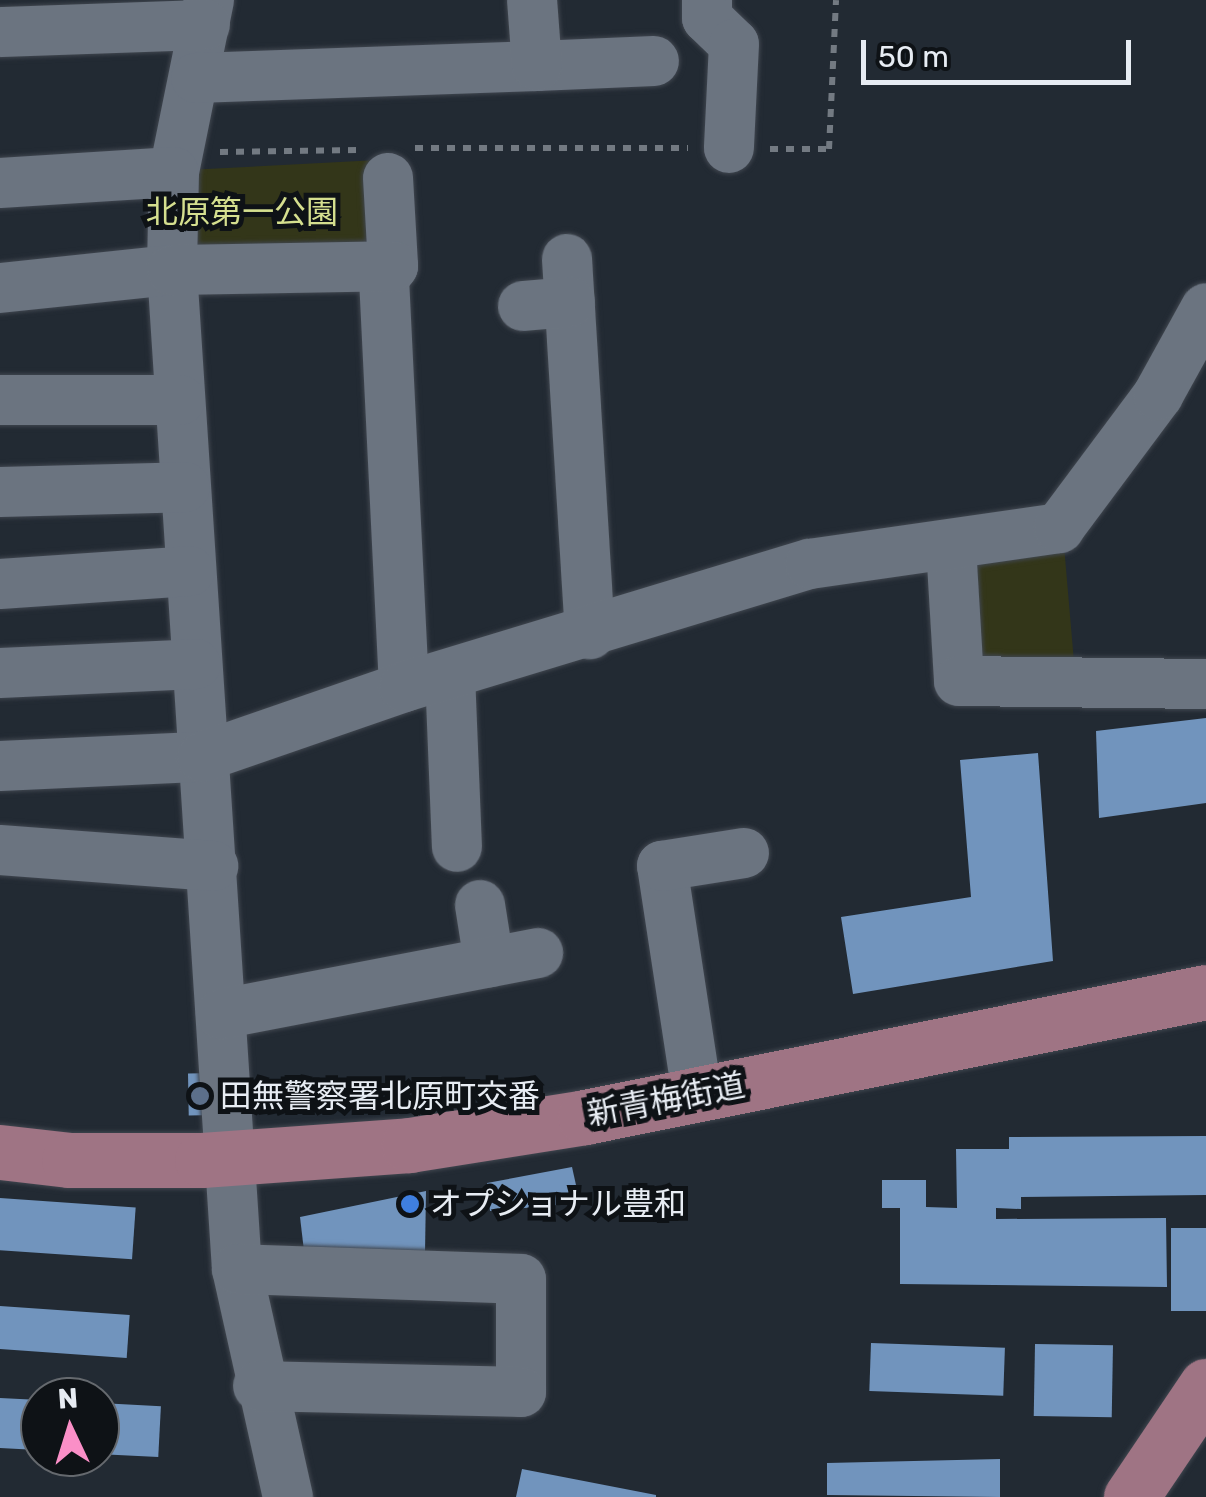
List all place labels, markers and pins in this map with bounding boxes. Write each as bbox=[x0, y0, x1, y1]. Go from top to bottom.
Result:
place label: 田無警察署北原町交番 bbox=[220, 1077, 540, 1115]
marker: 田無警察署北原町交番 bbox=[189, 1085, 211, 1107]
place label: オプショナル豊和 bbox=[430, 1185, 686, 1223]
marker: オプショナル豊和 bbox=[399, 1193, 421, 1215]

